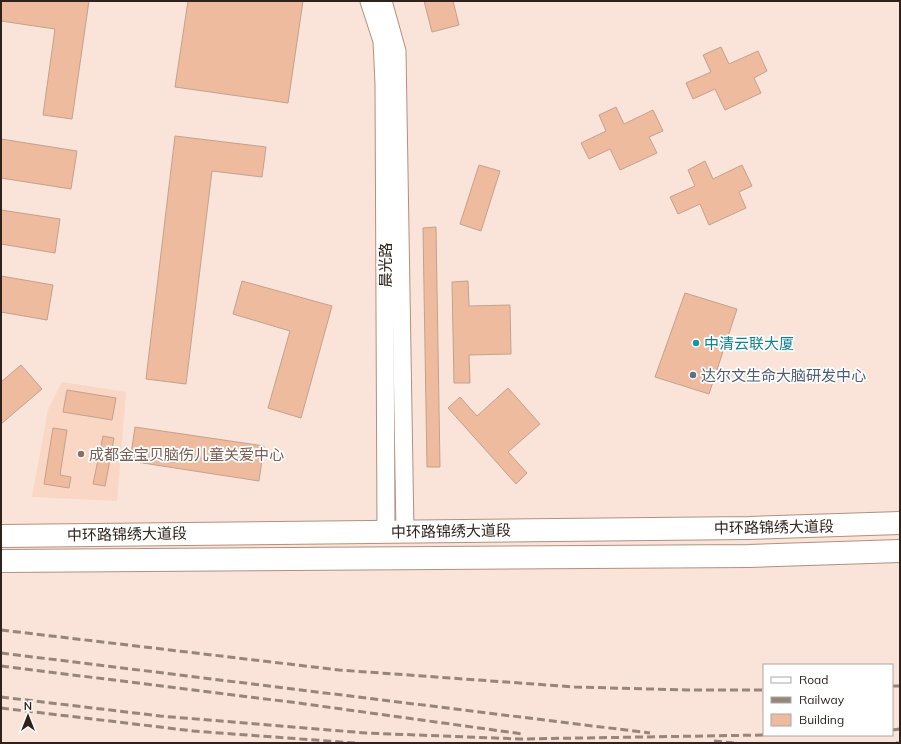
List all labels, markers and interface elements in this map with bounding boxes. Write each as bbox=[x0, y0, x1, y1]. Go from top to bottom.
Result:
street label: 晨光路 bbox=[376, 242, 395, 288]
place label: 中清云联大厦 bbox=[704, 334, 794, 353]
marker: 中清云联大厦 bbox=[691, 338, 701, 348]
place label: 达尔文生命大脑研发中心 bbox=[701, 366, 866, 385]
marker: 达尔文生命大脑研发中心 bbox=[688, 370, 698, 380]
place label: 成都金宝贝脑伤儿童关爱中心 bbox=[89, 445, 284, 464]
marker: 成都金宝贝脑伤儿童关爱中心 bbox=[76, 449, 86, 459]
street label: 中环路锦绣大道段 bbox=[714, 516, 834, 538]
street label: 中环路锦绣大道段 bbox=[391, 520, 511, 542]
street label: 中环路锦绣大道段 bbox=[67, 523, 187, 545]
legend bbox=[763, 664, 893, 736]
text: Road bbox=[799, 672, 828, 687]
text: Railway bbox=[799, 692, 845, 707]
north arrow bbox=[8, 696, 48, 736]
text: N bbox=[24, 699, 32, 713]
text: Building bbox=[799, 712, 844, 727]

